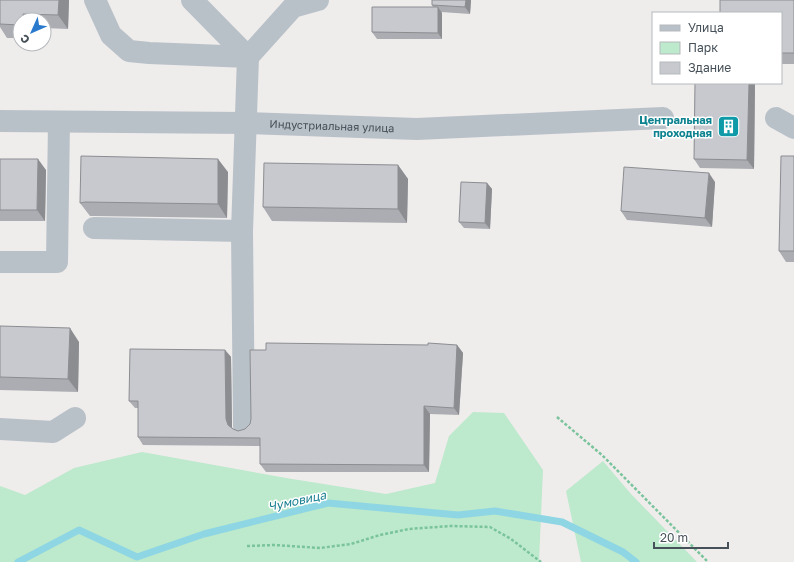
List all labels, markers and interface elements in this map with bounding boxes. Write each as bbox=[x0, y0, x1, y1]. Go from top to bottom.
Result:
north arrow bbox=[12, 12, 52, 52]
legend bbox=[652, 12, 782, 84]
text: Улица bbox=[688, 20, 724, 35]
text: С bbox=[17, 32, 32, 47]
text: Парк bbox=[688, 40, 718, 55]
text: Здание bbox=[688, 60, 731, 75]
place label: Центральная проходная bbox=[639, 113, 712, 139]
building icon: Центральная проходная bbox=[715, 113, 741, 139]
street label: Индустриальная улица bbox=[269, 117, 395, 134]
water label: Чумовица bbox=[266, 487, 329, 514]
scale bar bbox=[654, 524, 728, 550]
text: 20 m bbox=[660, 530, 688, 545]

